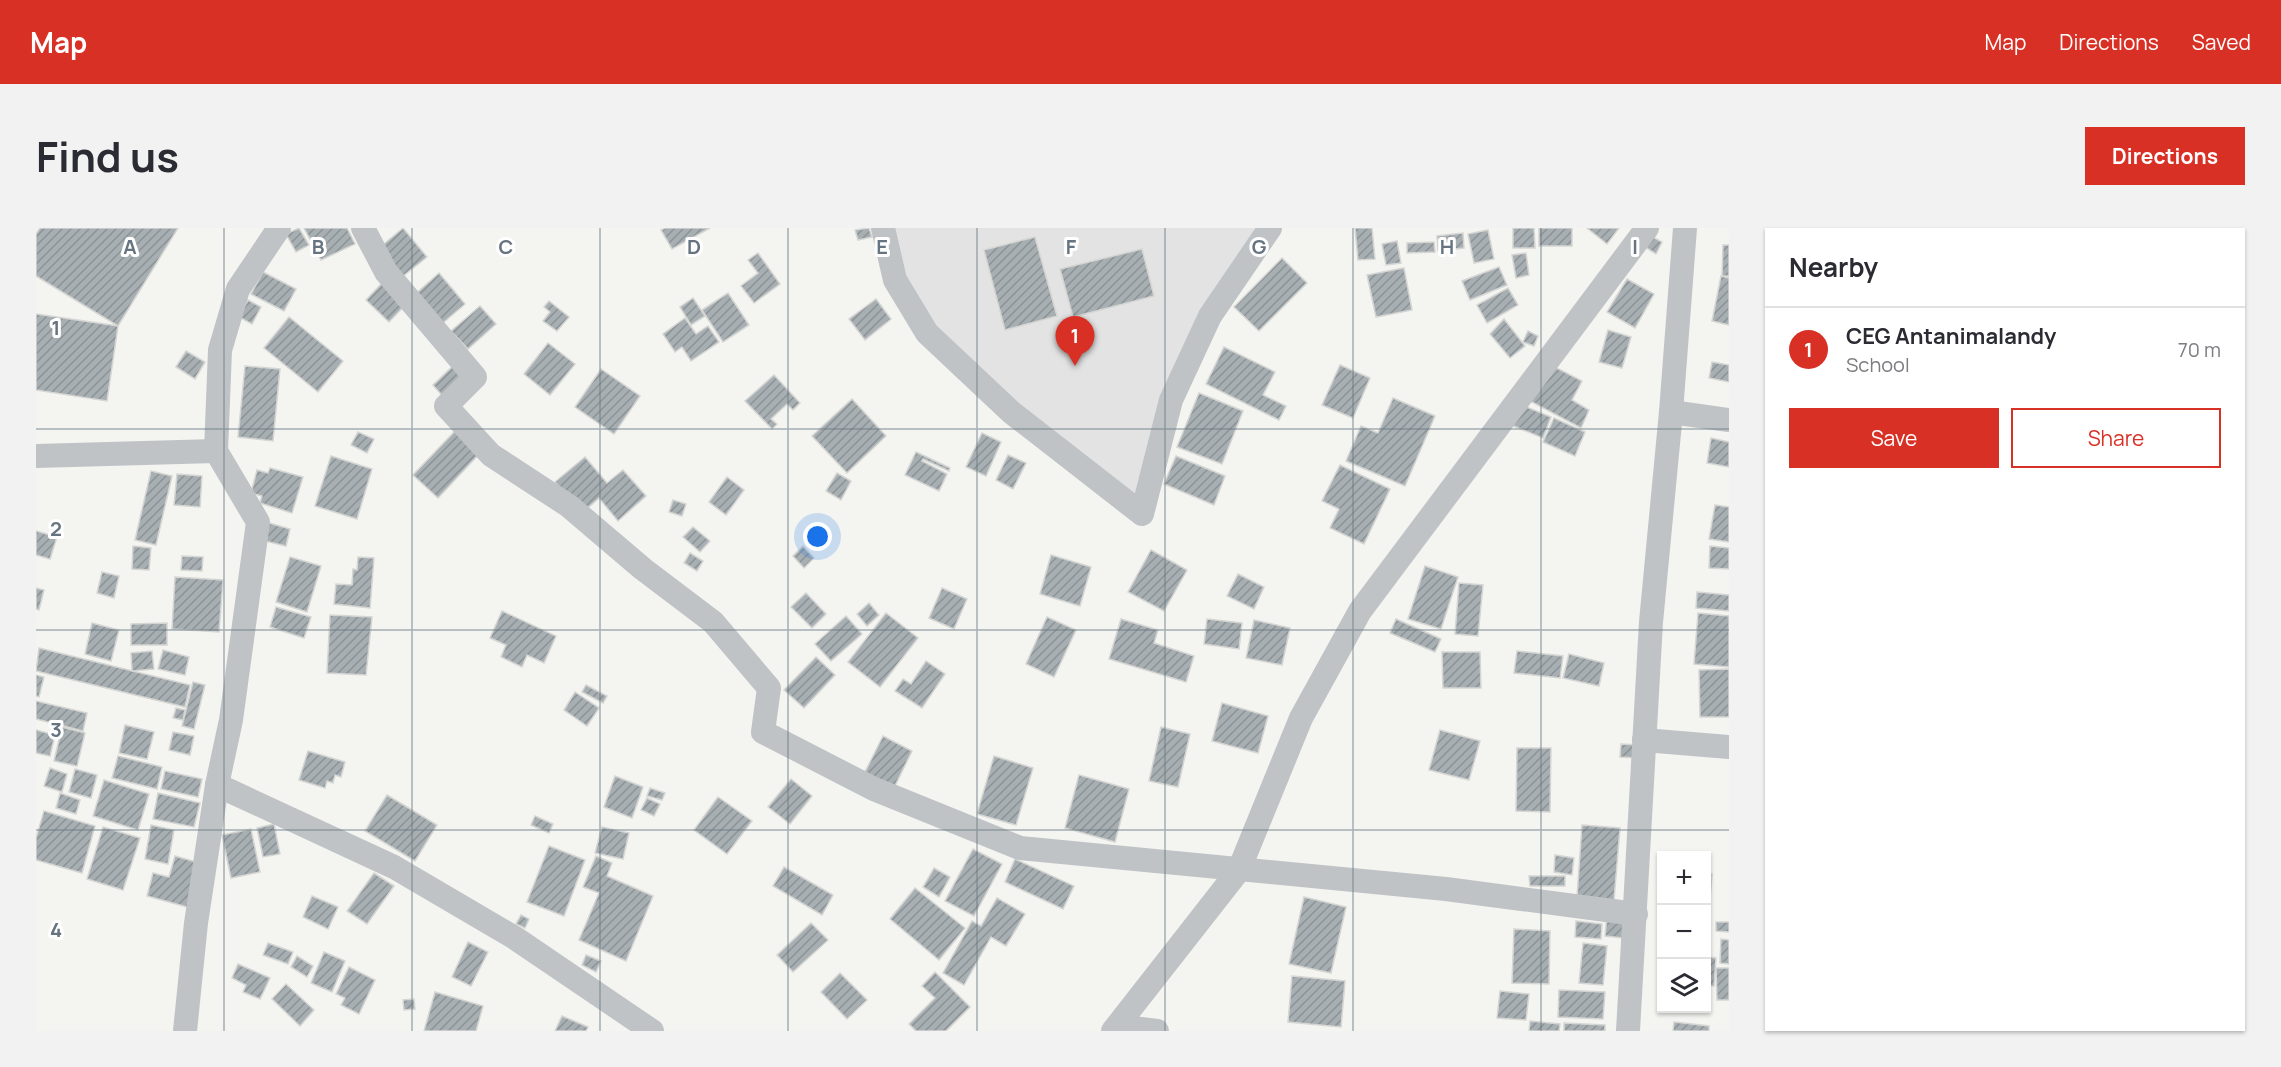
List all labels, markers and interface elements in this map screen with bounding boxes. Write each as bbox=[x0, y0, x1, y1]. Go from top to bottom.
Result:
text: Map bbox=[30, 23, 87, 61]
text: Map bbox=[1985, 28, 2026, 56]
text: Directions bbox=[2059, 28, 2159, 56]
text: Saved bbox=[2192, 28, 2251, 56]
text: Find us bbox=[36, 127, 179, 185]
button: Directions bbox=[2085, 127, 2245, 185]
text: A bbox=[123, 233, 137, 260]
text: B bbox=[312, 233, 325, 260]
text: C bbox=[499, 233, 513, 260]
text: D bbox=[687, 233, 701, 260]
text: E bbox=[876, 233, 888, 260]
text: F bbox=[1066, 233, 1077, 260]
text: G bbox=[1252, 233, 1267, 260]
text: H bbox=[1440, 233, 1454, 260]
text: I bbox=[1632, 233, 1638, 260]
text: Nearby bbox=[1789, 249, 1878, 285]
text: 1 bbox=[52, 314, 60, 341]
pin: 1 bbox=[1056, 316, 1094, 366]
text: CEG Antanimalandy bbox=[1846, 321, 2056, 351]
text: 1 bbox=[1804, 336, 1813, 363]
text: 70 m bbox=[2178, 336, 2221, 363]
text: School bbox=[1846, 351, 1910, 378]
button: Save bbox=[1789, 408, 1999, 468]
button: Share bbox=[2011, 408, 2221, 468]
text: 2 bbox=[50, 515, 62, 542]
your location bbox=[803, 522, 832, 551]
text: 3 bbox=[50, 716, 62, 743]
map controls bbox=[1657, 851, 1711, 1013]
button: + bbox=[1657, 851, 1711, 905]
button: − bbox=[1657, 905, 1711, 959]
text: 4 bbox=[50, 916, 62, 943]
button: layers bbox=[1657, 959, 1711, 1013]

